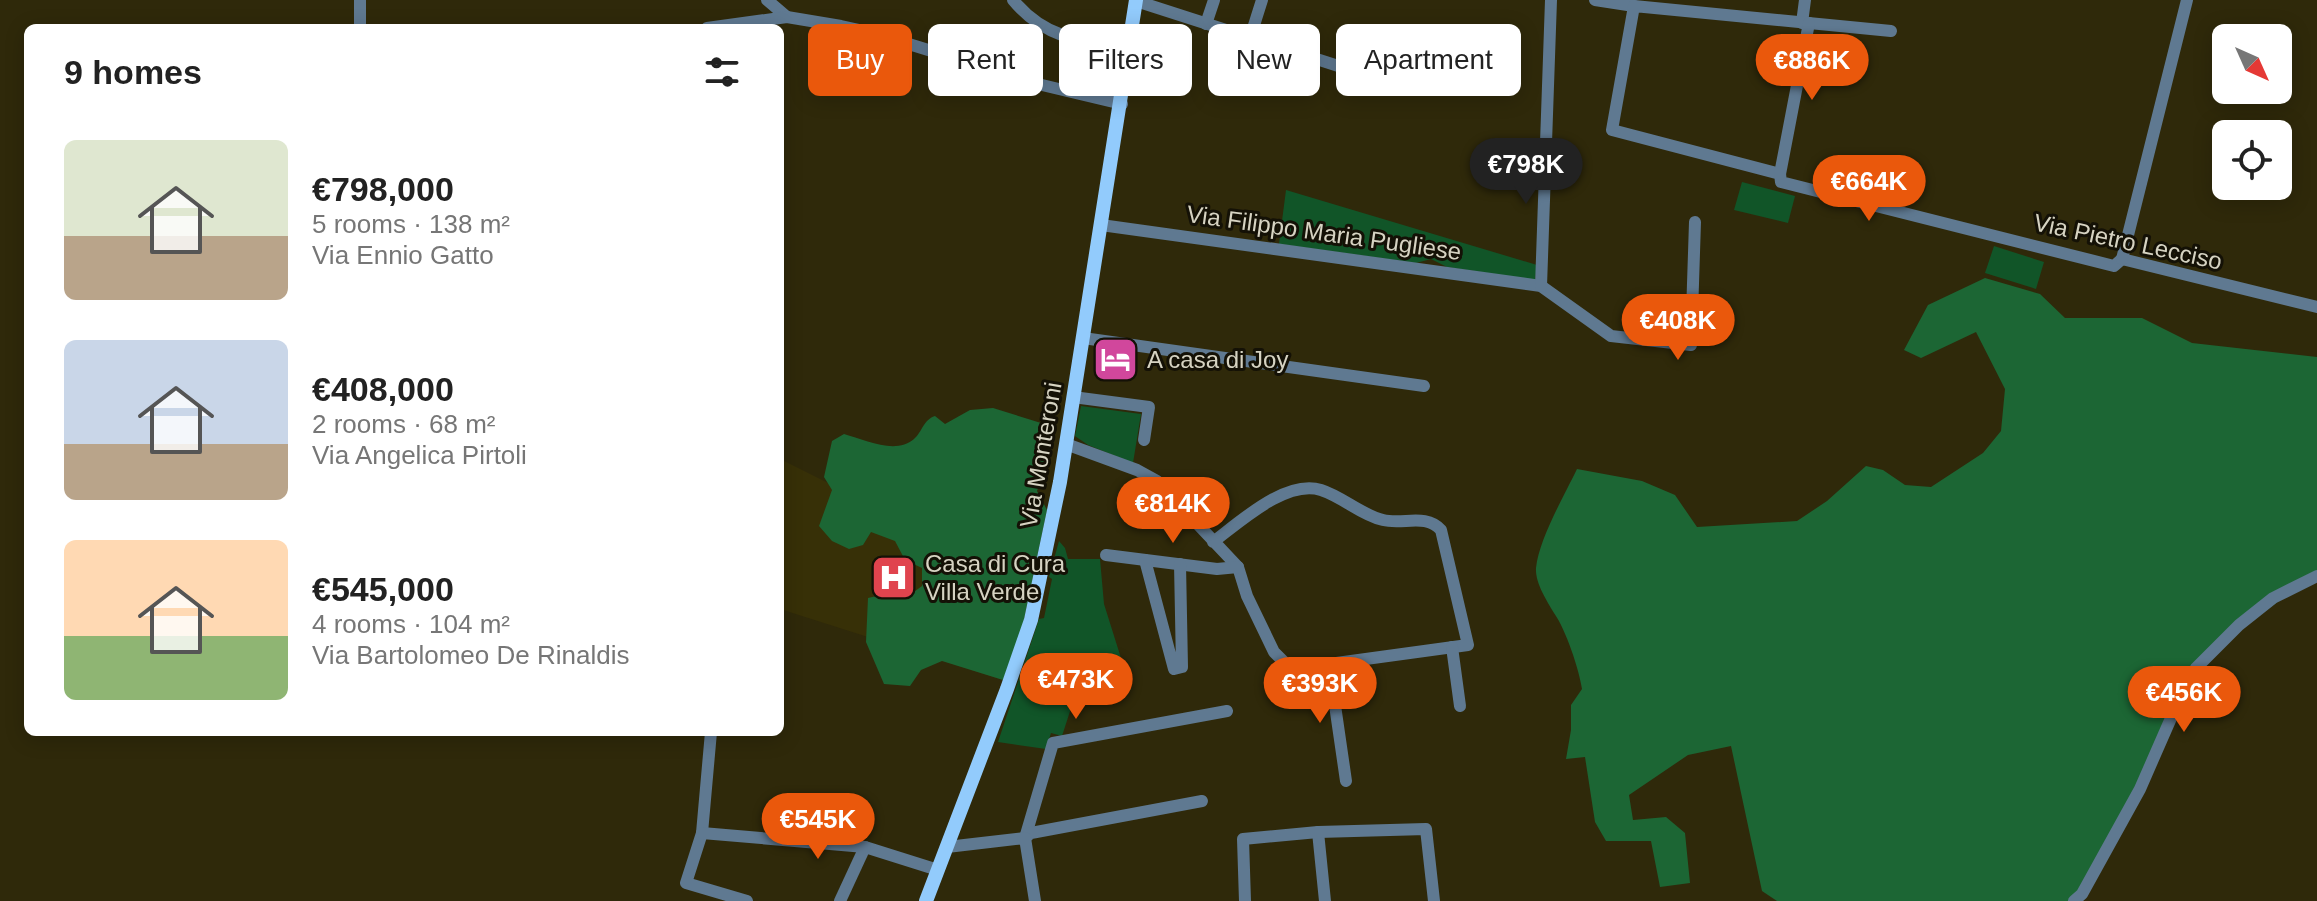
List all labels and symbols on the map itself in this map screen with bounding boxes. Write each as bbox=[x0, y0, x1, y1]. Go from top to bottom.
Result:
north arrow bbox=[2212, 24, 2292, 104]
pin: €886K bbox=[1756, 34, 1868, 102]
pin: €798K bbox=[1470, 138, 1582, 206]
pin: €664K bbox=[1813, 155, 1925, 223]
street label: Via Filippo Maria Pugliese bbox=[1185, 200, 1463, 265]
street label: Via Pietro Lecciso bbox=[2032, 208, 2225, 275]
pin: €408K bbox=[1622, 294, 1734, 362]
hotel icon: A casa di Joy bbox=[1092, 336, 1140, 384]
place label: A casa di Joy bbox=[1147, 346, 1288, 373]
street label: Via Monteroni bbox=[1014, 380, 1067, 530]
pin: €814K bbox=[1117, 477, 1229, 545]
place label: Casa di Cura Villa Verde bbox=[925, 550, 1066, 605]
hospital icon: Casa di Cura Villa Verde bbox=[870, 554, 918, 602]
pin: €473K bbox=[1020, 653, 1132, 721]
pin: €393K bbox=[1264, 657, 1376, 725]
pin: €456K bbox=[2128, 666, 2240, 734]
pin: €545K bbox=[762, 793, 874, 861]

